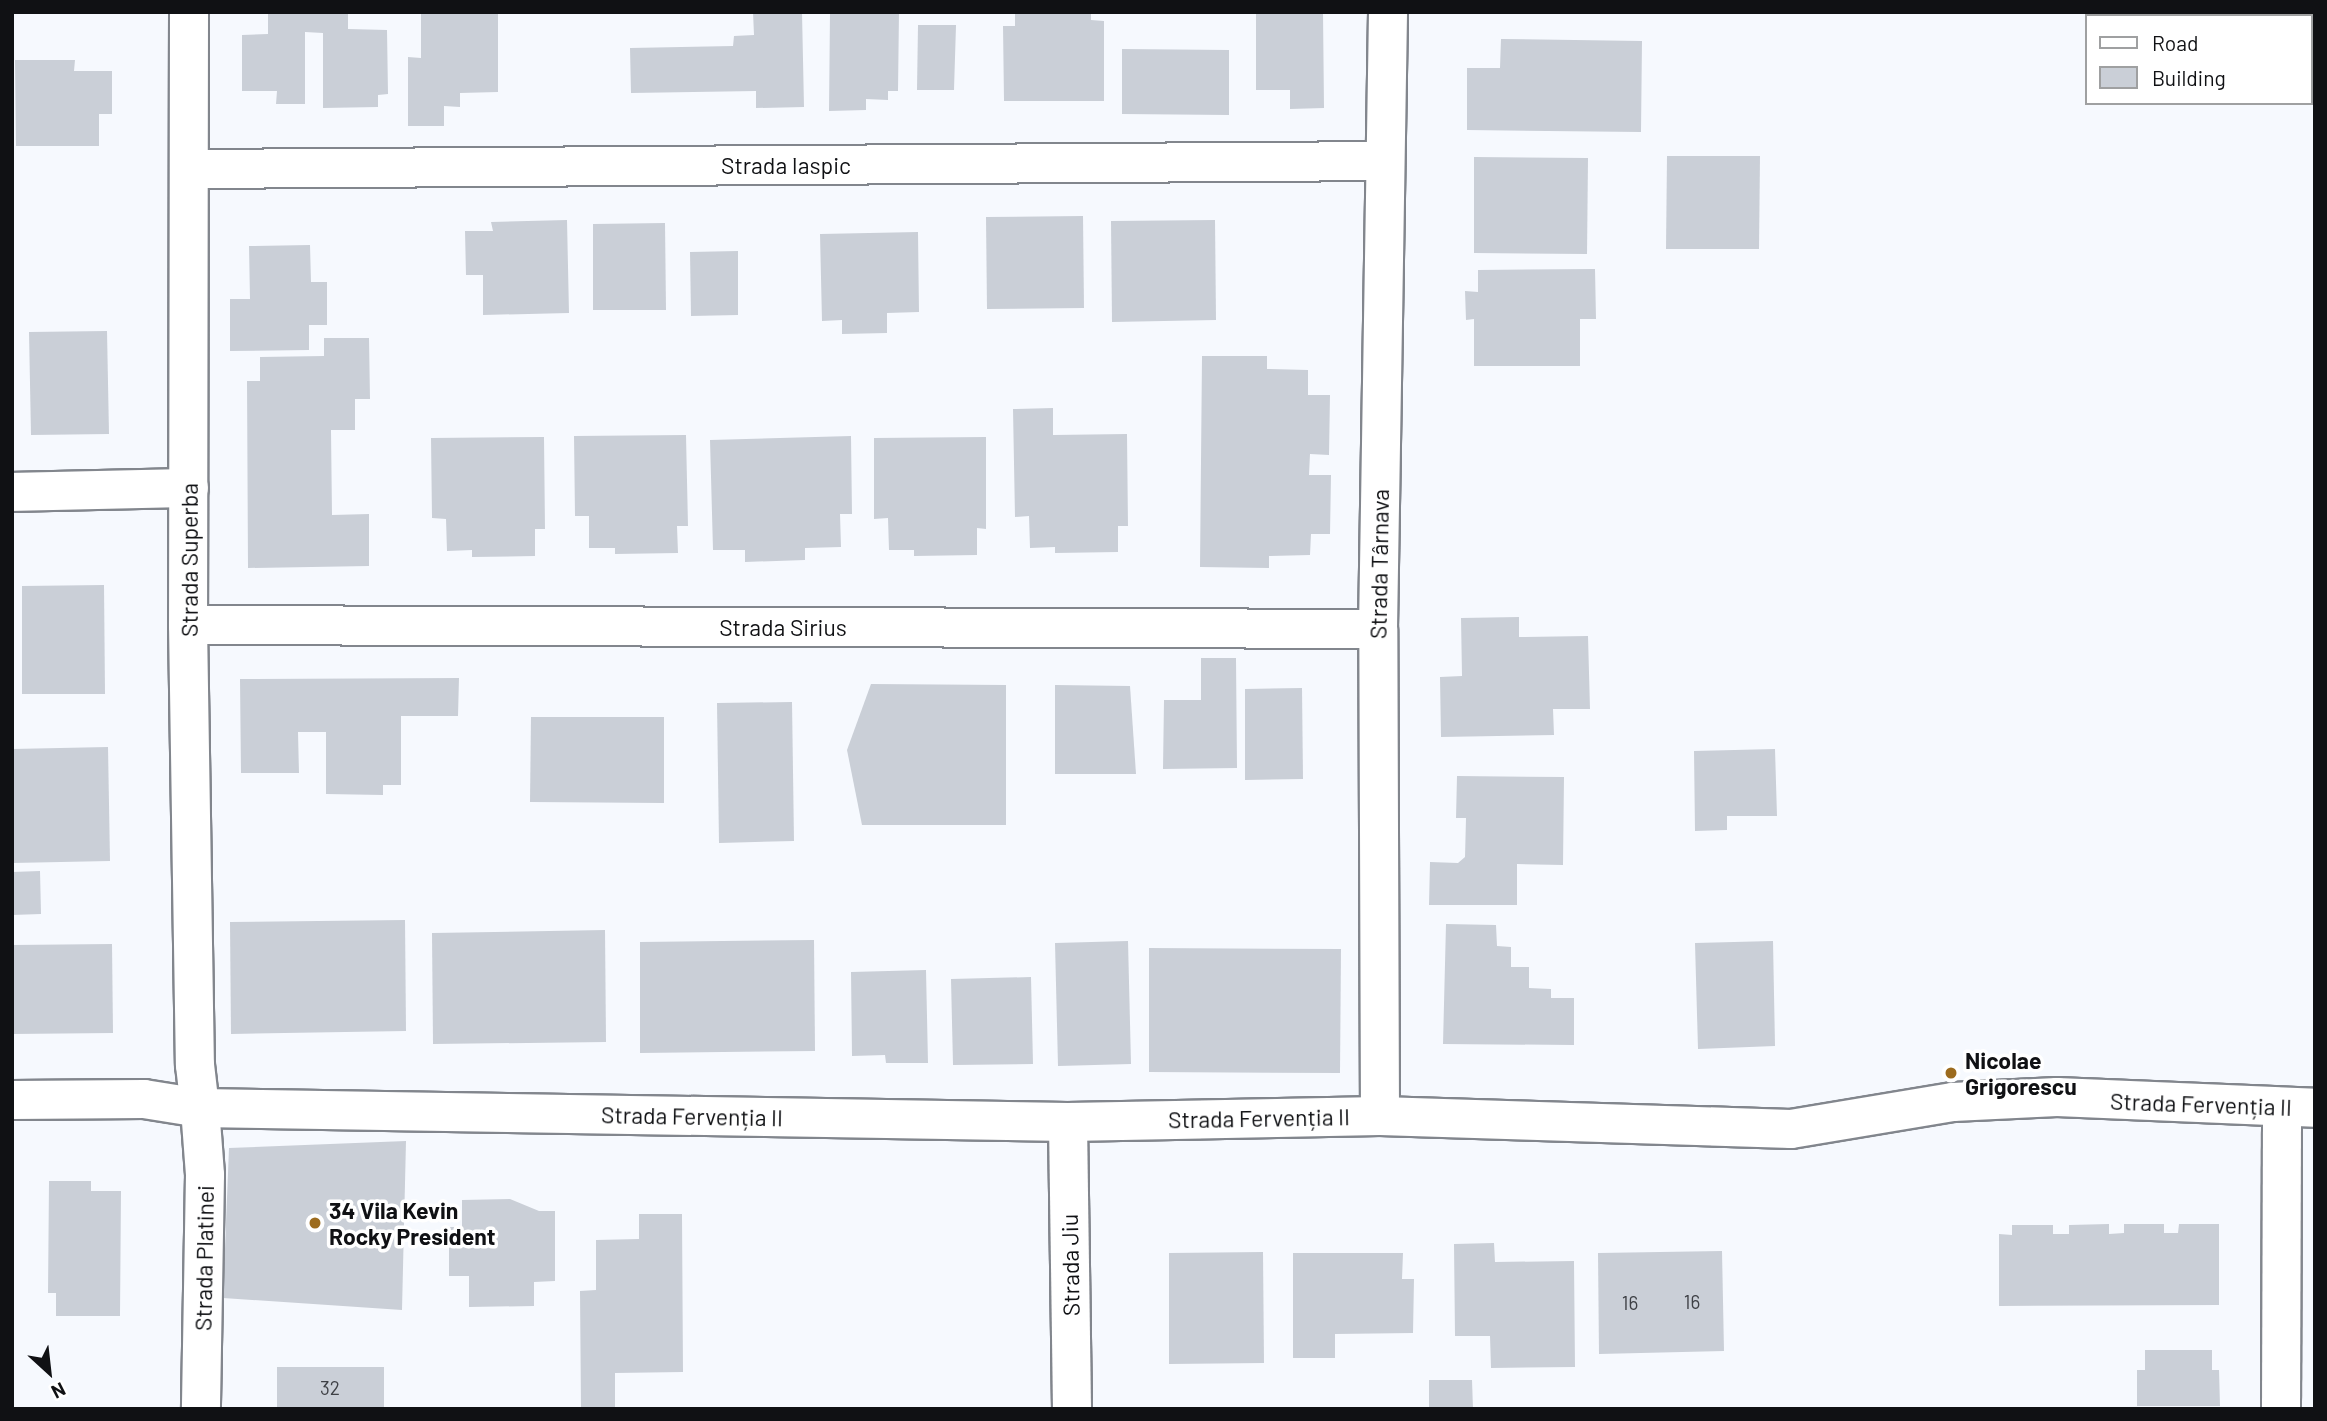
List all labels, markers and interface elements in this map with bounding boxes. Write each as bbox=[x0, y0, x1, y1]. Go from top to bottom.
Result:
legend bbox=[2086, 14, 2313, 105]
text: Road bbox=[2152, 30, 2198, 55]
text: Building bbox=[2152, 65, 2226, 90]
street label: Strada Iaspic bbox=[721, 151, 851, 179]
street label: Strada Superba bbox=[175, 483, 203, 637]
street label: Strada Târnava bbox=[1364, 489, 1394, 639]
street label: Strada Sirius bbox=[719, 613, 847, 641]
place label: Nicolae Grigorescu bbox=[1965, 1046, 2077, 1100]
marker: Nicolae Grigorescu bbox=[1943, 1065, 1959, 1081]
street label: Strada Fervenția II bbox=[2110, 1087, 2292, 1121]
street label: Strada Fervenția II bbox=[601, 1101, 783, 1131]
street label: Strada Fervenția II bbox=[1168, 1103, 1350, 1133]
street label: Strada Platinei bbox=[189, 1185, 219, 1331]
place label: 34 Vila Kevin Rocky President bbox=[329, 1196, 496, 1250]
street label: Strada Jiu bbox=[1055, 1214, 1085, 1316]
marker: 34 Vila Kevin Rocky President bbox=[307, 1215, 323, 1231]
house number: 16 bbox=[1684, 1291, 1700, 1313]
house number: 16 bbox=[1622, 1292, 1638, 1314]
north arrow bbox=[14, 1337, 84, 1407]
house number: 32 bbox=[320, 1377, 340, 1399]
text: N bbox=[48, 1378, 70, 1404]

